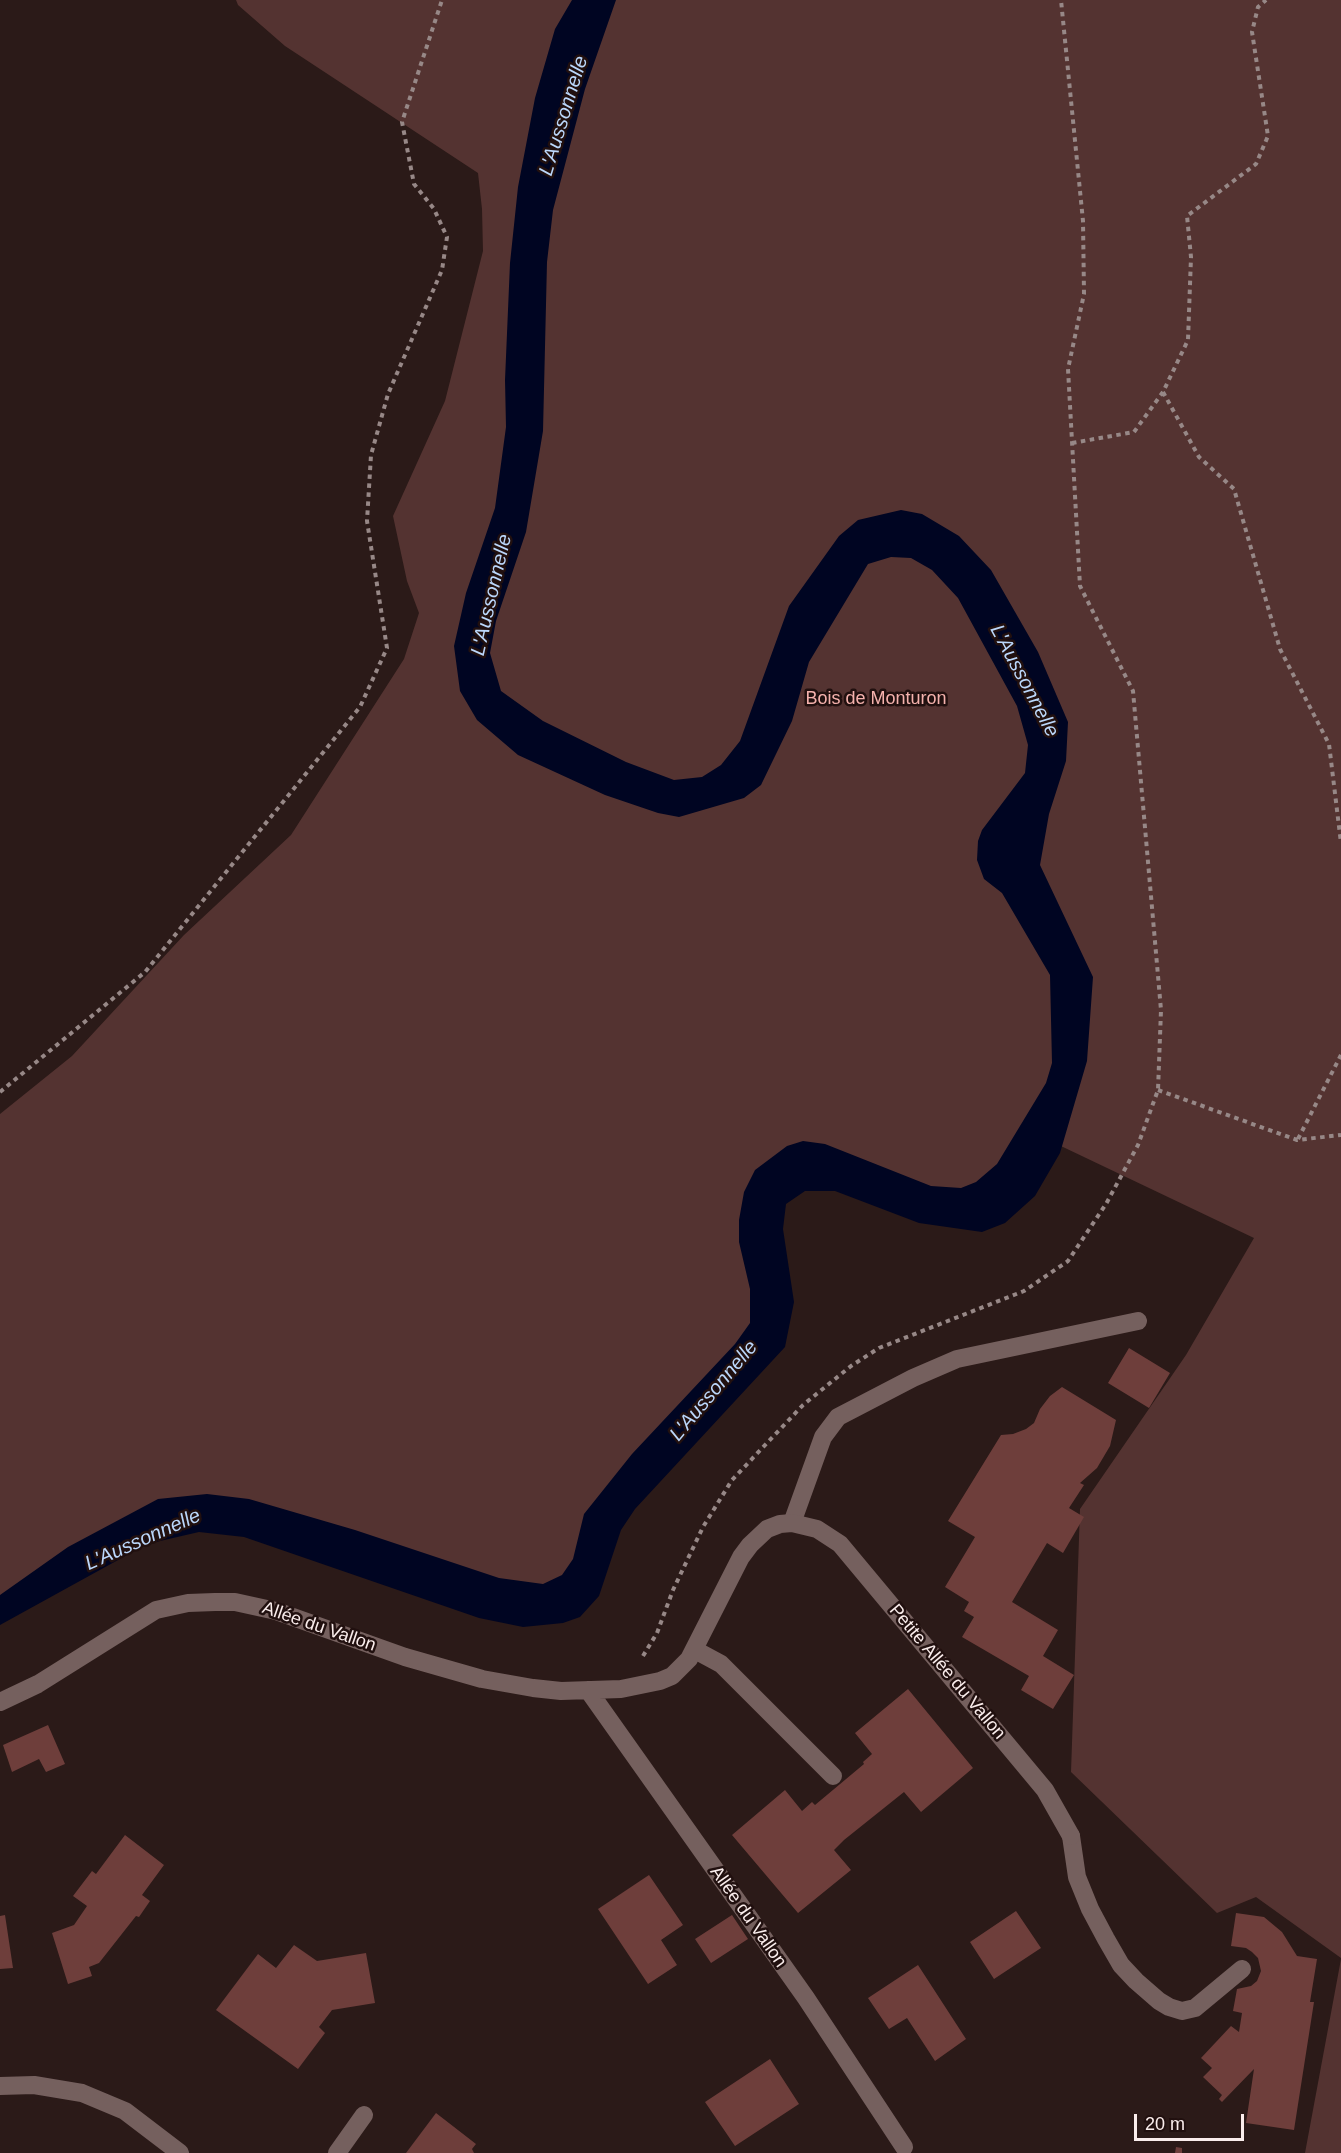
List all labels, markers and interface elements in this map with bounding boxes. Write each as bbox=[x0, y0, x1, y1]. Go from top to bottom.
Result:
water label: L'Aussonnelle bbox=[534, 53, 594, 179]
water label: L'Aussonnelle bbox=[466, 532, 518, 658]
water label: L'Aussonnelle bbox=[984, 621, 1064, 741]
park label: Bois de Monturon bbox=[805, 688, 947, 710]
water label: L'Aussonnelle bbox=[665, 1336, 763, 1446]
water label: L'Aussonnelle bbox=[82, 1504, 204, 1576]
street label: Allée du Vallon bbox=[259, 1597, 379, 1657]
street label: Petite Allée du Vallon bbox=[884, 1600, 1010, 1744]
street label: Allée du Vallon bbox=[705, 1862, 791, 1972]
scale bar bbox=[1137, 2102, 1246, 2140]
text: 20 m bbox=[1145, 2114, 1185, 2134]

